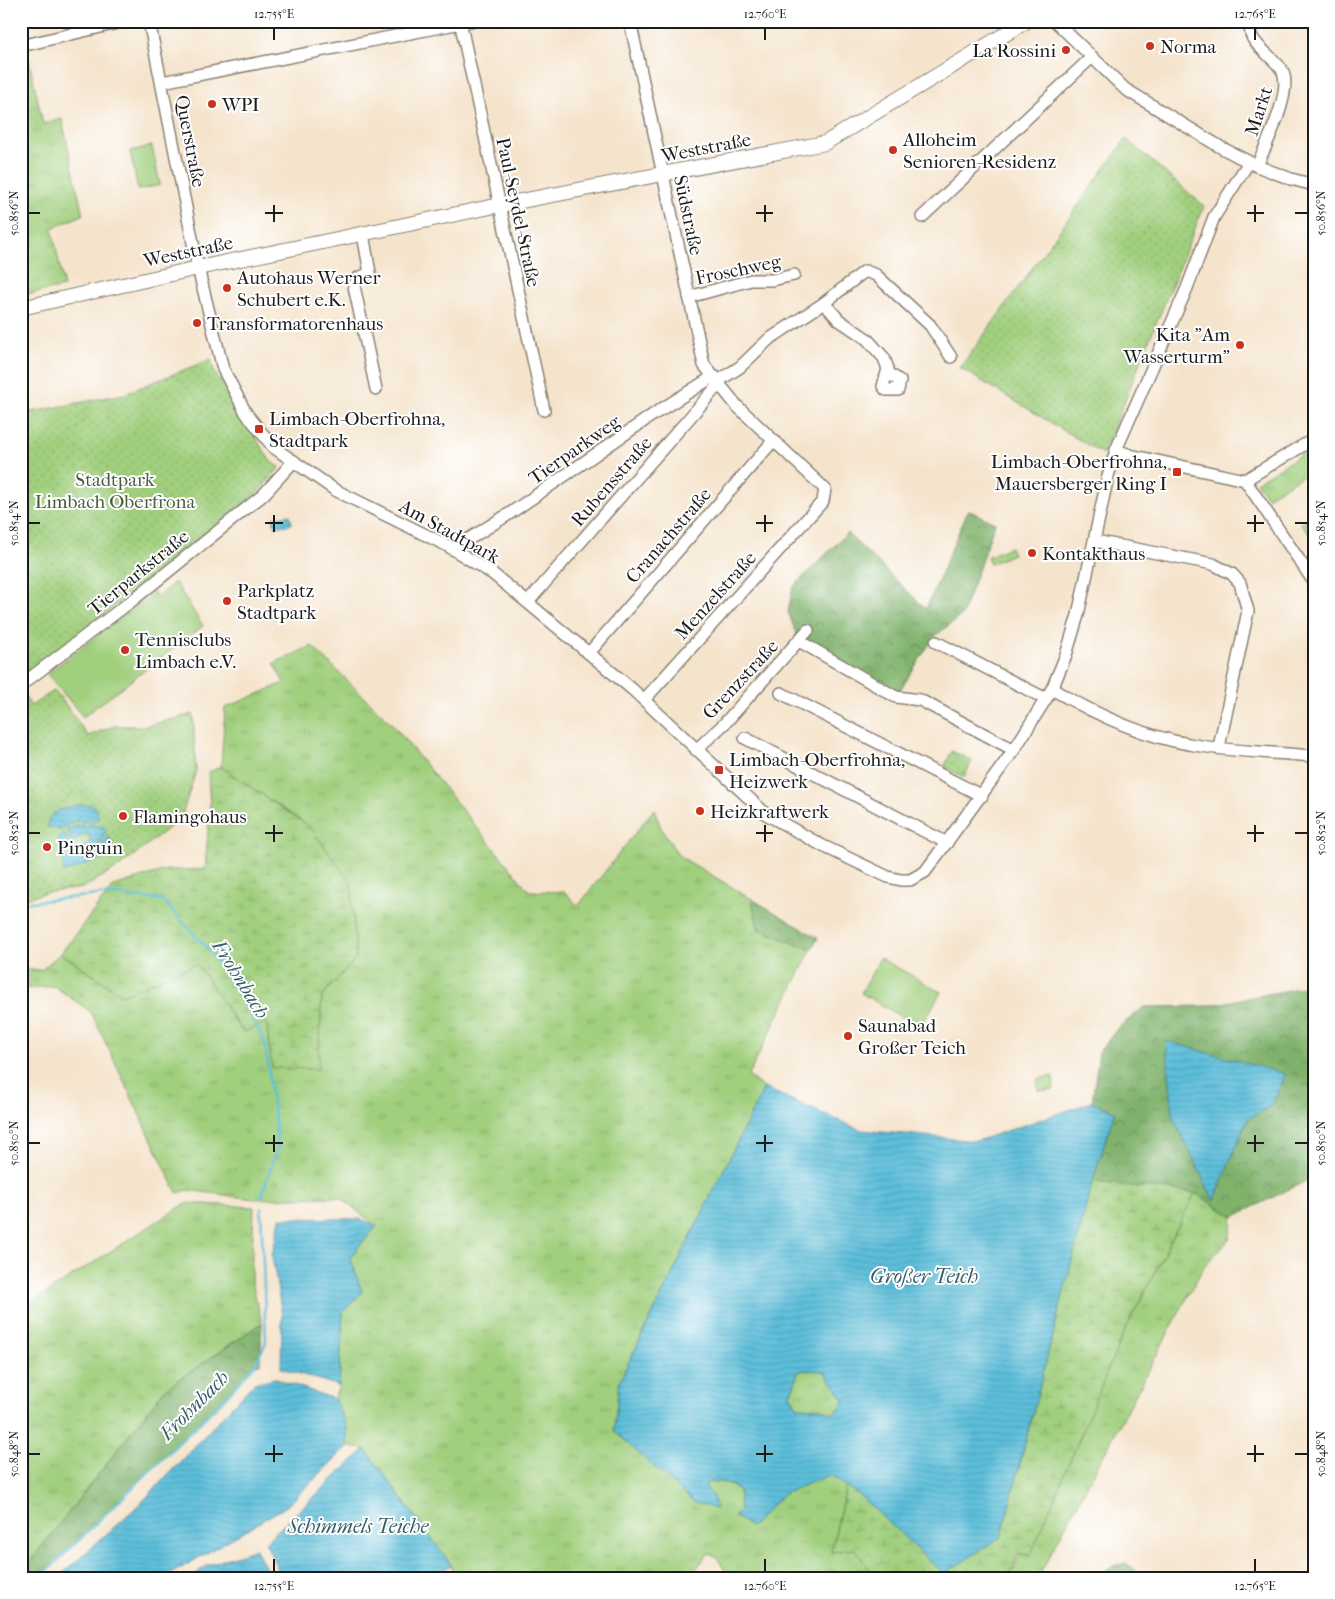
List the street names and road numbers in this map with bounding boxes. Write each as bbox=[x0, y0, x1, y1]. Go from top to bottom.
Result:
street label: Markt bbox=[1241, 84, 1277, 139]
street label: Querstraße bbox=[170, 93, 210, 189]
street label: Weststraße bbox=[658, 128, 753, 168]
street label: Paul-Seydel-Straße bbox=[491, 135, 545, 289]
street label: Südstraße bbox=[669, 173, 707, 257]
street label: Weststraße bbox=[140, 232, 235, 272]
street label: Froschweg bbox=[694, 250, 784, 290]
street label: Tierparkweg bbox=[525, 410, 625, 489]
street label: Rubensstraße bbox=[567, 432, 657, 531]
street label: Cranachstraße bbox=[621, 484, 716, 588]
street label: Am Stadtpark bbox=[395, 495, 504, 569]
street label: Tierparkstraße bbox=[84, 525, 193, 620]
street label: Menzelstraße bbox=[670, 547, 761, 644]
street label: Grenzstraße bbox=[698, 635, 783, 724]

